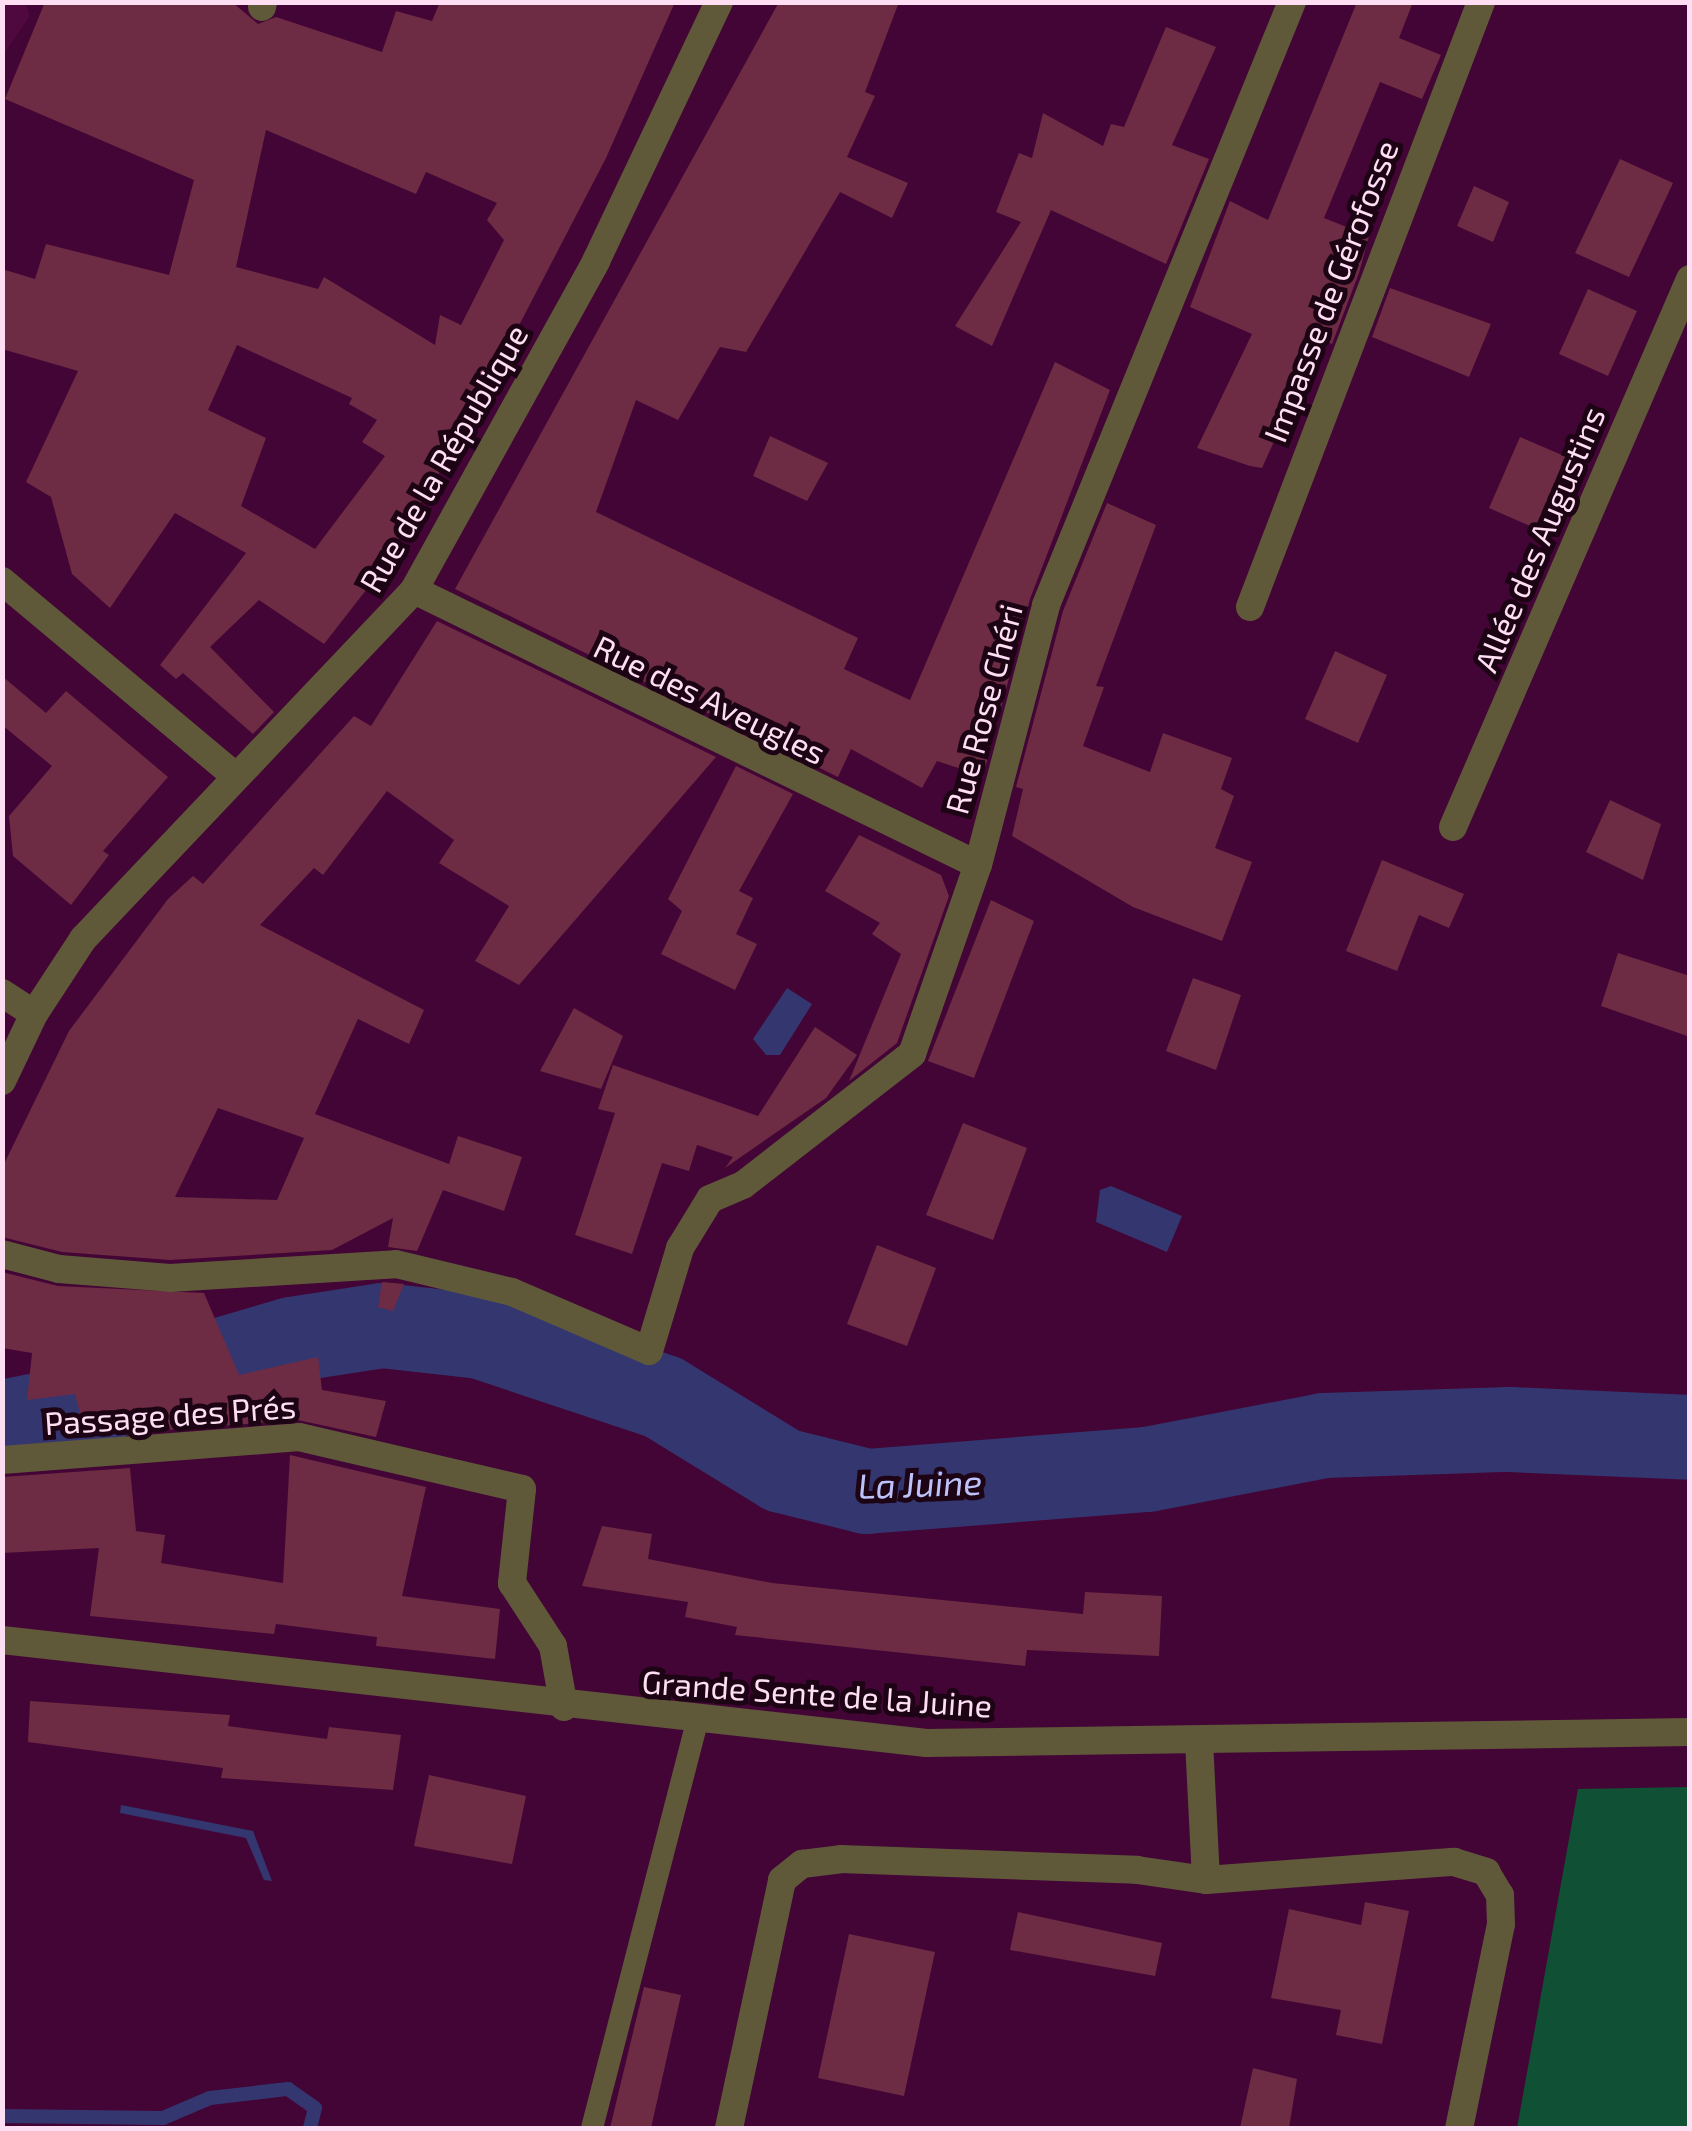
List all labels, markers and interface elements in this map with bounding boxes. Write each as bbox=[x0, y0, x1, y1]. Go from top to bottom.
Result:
street label: Impasse de Gérofosse bbox=[1255, 135, 1405, 447]
street label: Rue de la République bbox=[351, 318, 535, 598]
street label: Allée des Augustins bbox=[1466, 400, 1612, 678]
street label: Rue Rose Chéri bbox=[937, 600, 1029, 818]
street label: Rue des Aveugles bbox=[588, 626, 832, 772]
street label: Passage des Prés bbox=[43, 1386, 297, 1442]
water label: La Juine bbox=[857, 1460, 983, 1506]
street label: Grande Sente de la Juine bbox=[640, 1662, 994, 1724]

